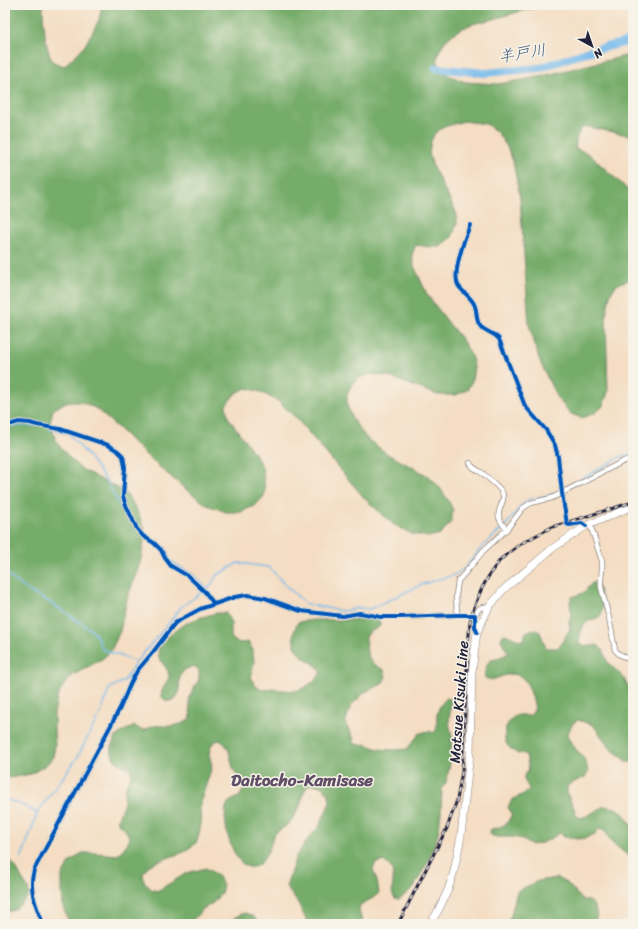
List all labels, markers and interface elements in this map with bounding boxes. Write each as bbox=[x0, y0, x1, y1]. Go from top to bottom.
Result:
north arrow bbox=[572, 26, 612, 66]
water label: 羊戸川 bbox=[496, 35, 548, 71]
text: N bbox=[589, 43, 608, 63]
street label: Matsue Kisuki Line bbox=[442, 640, 476, 764]
district label: Daitocho-Kamisase bbox=[231, 765, 373, 795]

